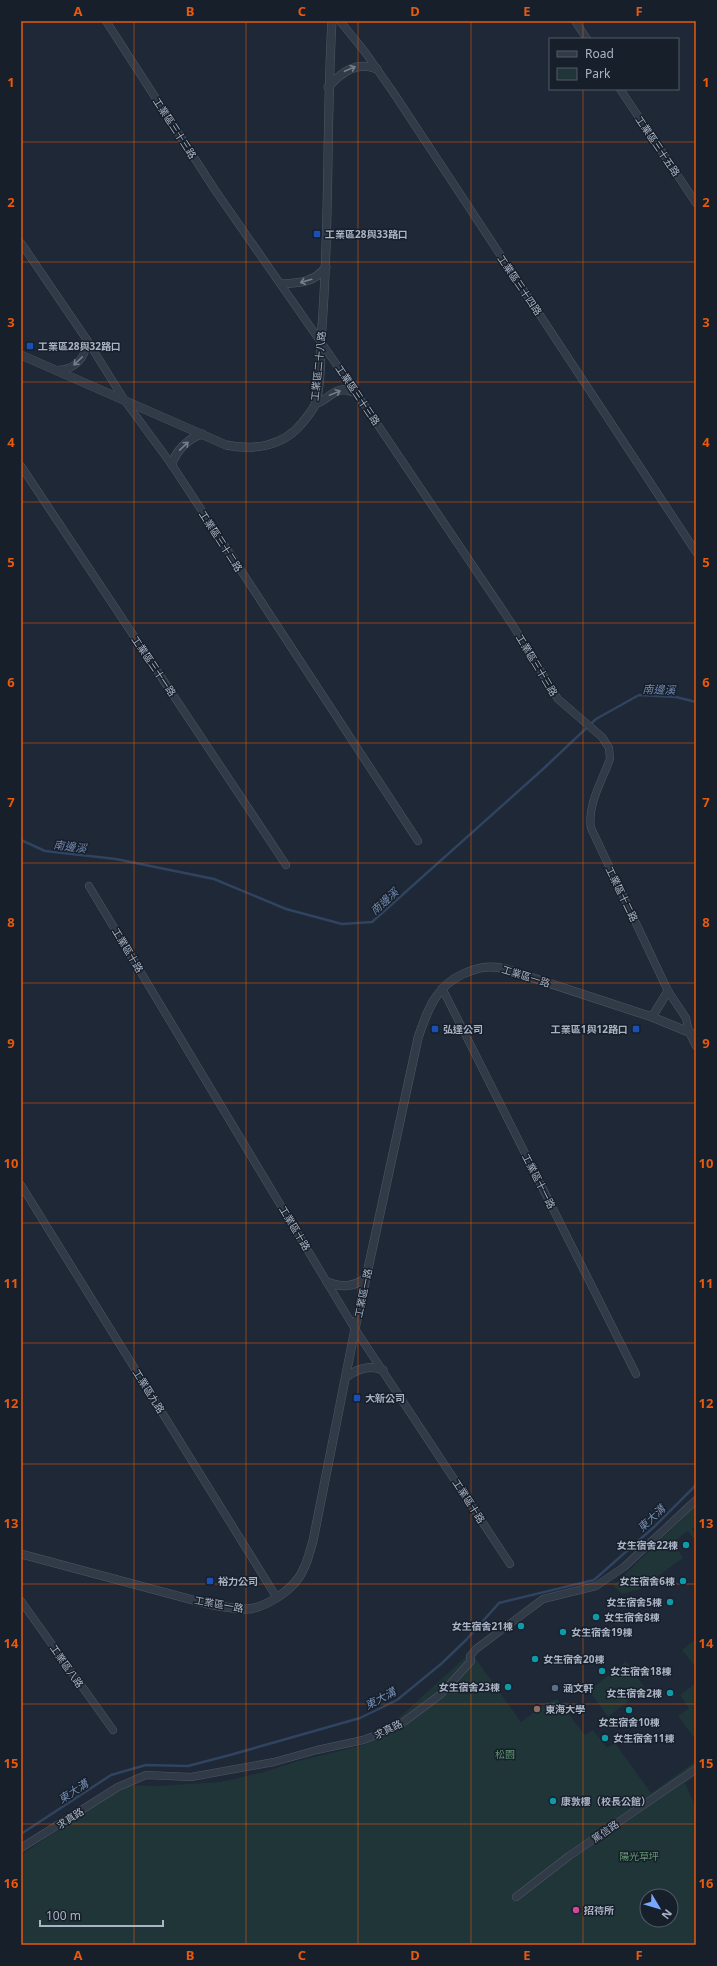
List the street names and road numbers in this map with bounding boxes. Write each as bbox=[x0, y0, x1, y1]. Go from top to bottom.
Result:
street label: 工業區三十三路 bbox=[150, 95, 200, 161]
street label: 工業區三十五路 bbox=[633, 113, 683, 179]
street label: 工業區三十四路 bbox=[495, 252, 545, 318]
street label: 工業區二十八路 bbox=[307, 330, 329, 402]
street label: 工業區三十三路 bbox=[333, 362, 383, 428]
street label: 工業區三十二路 bbox=[196, 508, 246, 574]
street label: 工業區三十三路 bbox=[513, 631, 561, 699]
street label: 工業區三十一路 bbox=[129, 633, 179, 699]
street label: 工業區十二路 bbox=[603, 864, 641, 924]
street label: 工業區十路 bbox=[109, 925, 147, 975]
street label: 工業區一路 bbox=[500, 962, 552, 990]
street label: 工業區十一路 bbox=[519, 1151, 559, 1211]
street label: 工業區十路 bbox=[276, 1203, 314, 1253]
street label: 工業區一路 bbox=[351, 1267, 375, 1319]
street label: 工業區九路 bbox=[130, 1366, 168, 1416]
street label: 工業區十路 bbox=[450, 1476, 488, 1526]
street label: 工業區一路 bbox=[193, 1593, 245, 1615]
street label: 工業區八路 bbox=[47, 1642, 87, 1690]
street label: 求真路 bbox=[371, 1716, 405, 1742]
street label: 求真路 bbox=[54, 1804, 86, 1832]
street label: 篤信路 bbox=[589, 1817, 621, 1845]

